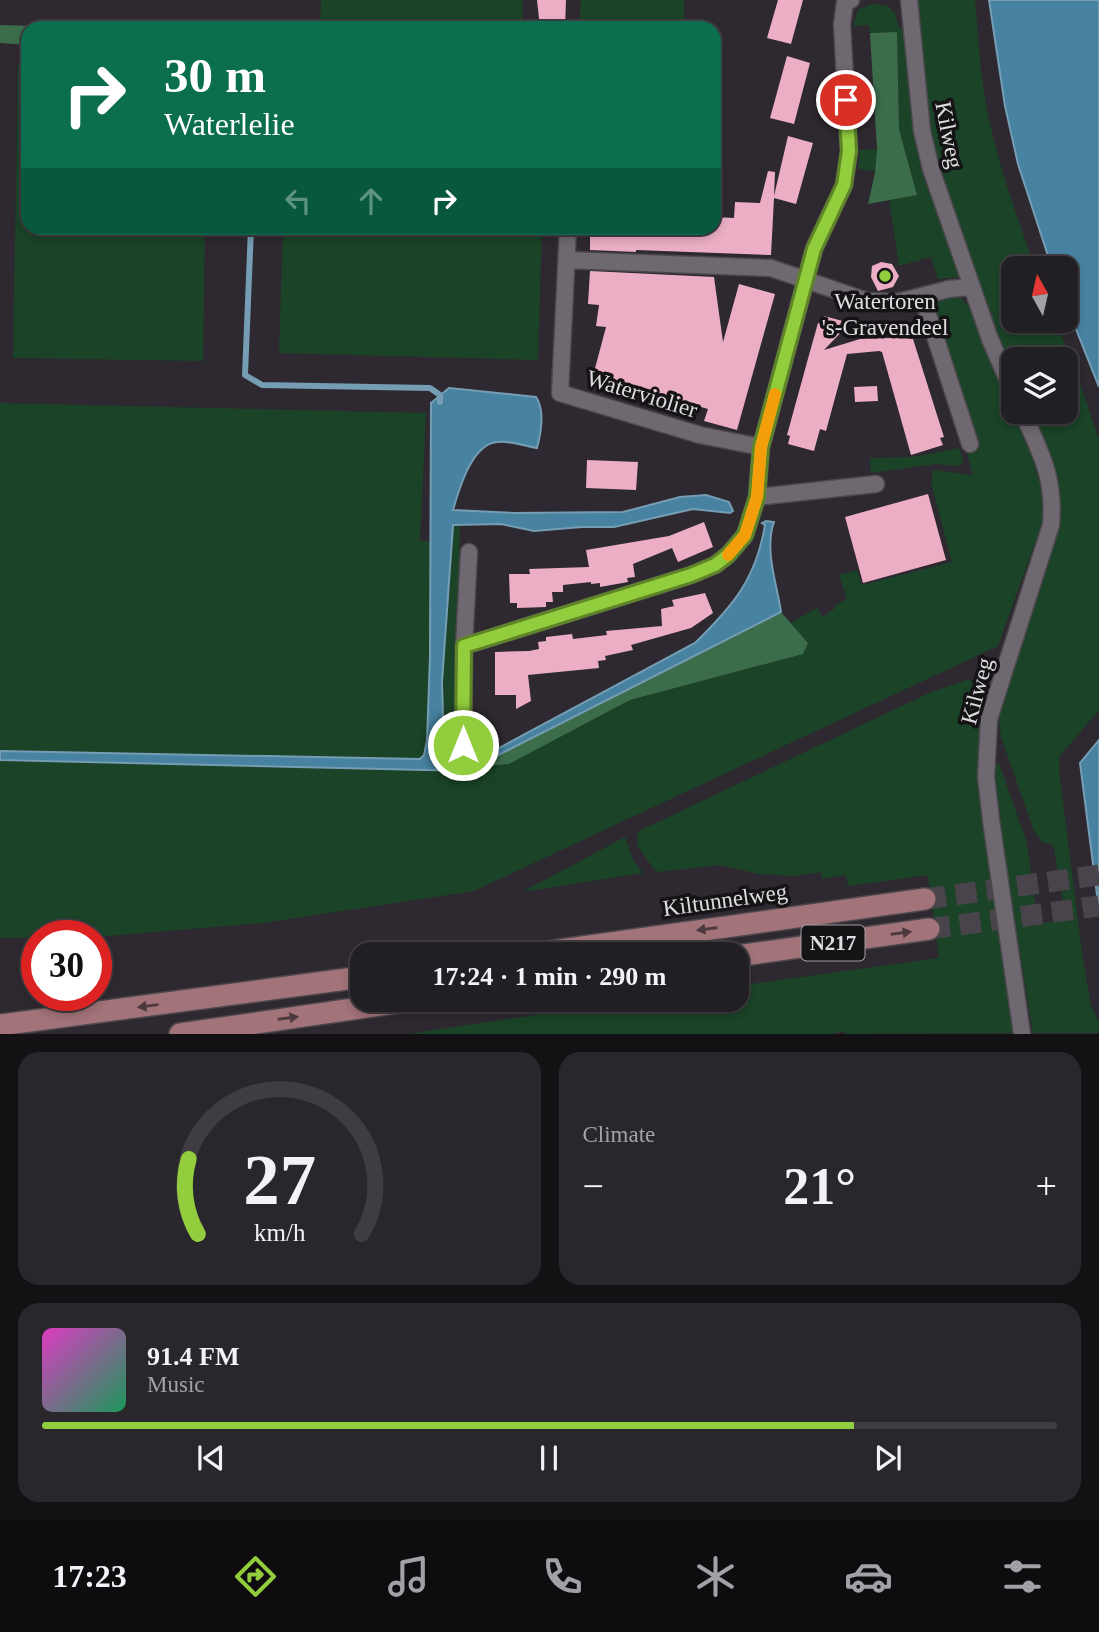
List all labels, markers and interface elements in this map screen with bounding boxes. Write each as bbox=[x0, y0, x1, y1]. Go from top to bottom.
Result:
text: 30 m bbox=[164, 48, 266, 103]
icon: right bbox=[49, 49, 140, 140]
pin bbox=[816, 70, 876, 130]
icon: arrive bbox=[827, 81, 865, 119]
street label: Kilweg bbox=[930, 99, 968, 171]
text: Waterlelie bbox=[164, 106, 295, 142]
icon: left bbox=[279, 182, 317, 220]
icon: ahead bbox=[352, 182, 390, 220]
icon: right bbox=[425, 182, 463, 220]
north arrow bbox=[1001, 256, 1078, 332]
map controls bbox=[1001, 256, 1078, 424]
marker: Watertoren 's-Gravendeel bbox=[877, 268, 893, 284]
place label: Watertoren 's-Gravendeel bbox=[822, 289, 948, 340]
button: layers bbox=[1001, 347, 1078, 424]
street label: Waterviolier bbox=[584, 365, 701, 423]
street label: Kilweg bbox=[956, 655, 998, 727]
position arrow bbox=[426, 708, 500, 782]
street label: Kiltunnelweg bbox=[661, 879, 789, 921]
speed limit sign: 30 bbox=[21, 920, 112, 1011]
one-way arrow bbox=[696, 924, 718, 935]
road number: N217 bbox=[802, 926, 864, 960]
one-way arrow bbox=[891, 928, 913, 939]
text: 17:24 · 1 min · 290 m bbox=[433, 962, 667, 991]
one-way arrow bbox=[136, 1001, 158, 1012]
one-way arrow bbox=[277, 1012, 299, 1023]
text: Climate bbox=[583, 1122, 655, 1147]
text: 27 bbox=[243, 1140, 316, 1221]
text: 21° bbox=[783, 1158, 856, 1215]
text: − bbox=[583, 1165, 604, 1207]
text: + bbox=[1036, 1165, 1057, 1207]
text: km/h bbox=[254, 1219, 305, 1246]
text: 91.4 FM bbox=[147, 1342, 239, 1371]
text: Music bbox=[147, 1372, 205, 1397]
icon: previous bbox=[192, 1439, 230, 1477]
icon: pause bbox=[530, 1439, 568, 1477]
icon: next bbox=[869, 1439, 907, 1477]
icon: directions bbox=[231, 1552, 280, 1601]
icon: music bbox=[384, 1552, 433, 1601]
icon: phone bbox=[538, 1552, 587, 1601]
icon: climate bbox=[691, 1552, 740, 1601]
icon: car bbox=[844, 1552, 893, 1601]
icon: filters bbox=[998, 1552, 1047, 1601]
text: 17:23 bbox=[52, 1558, 127, 1594]

